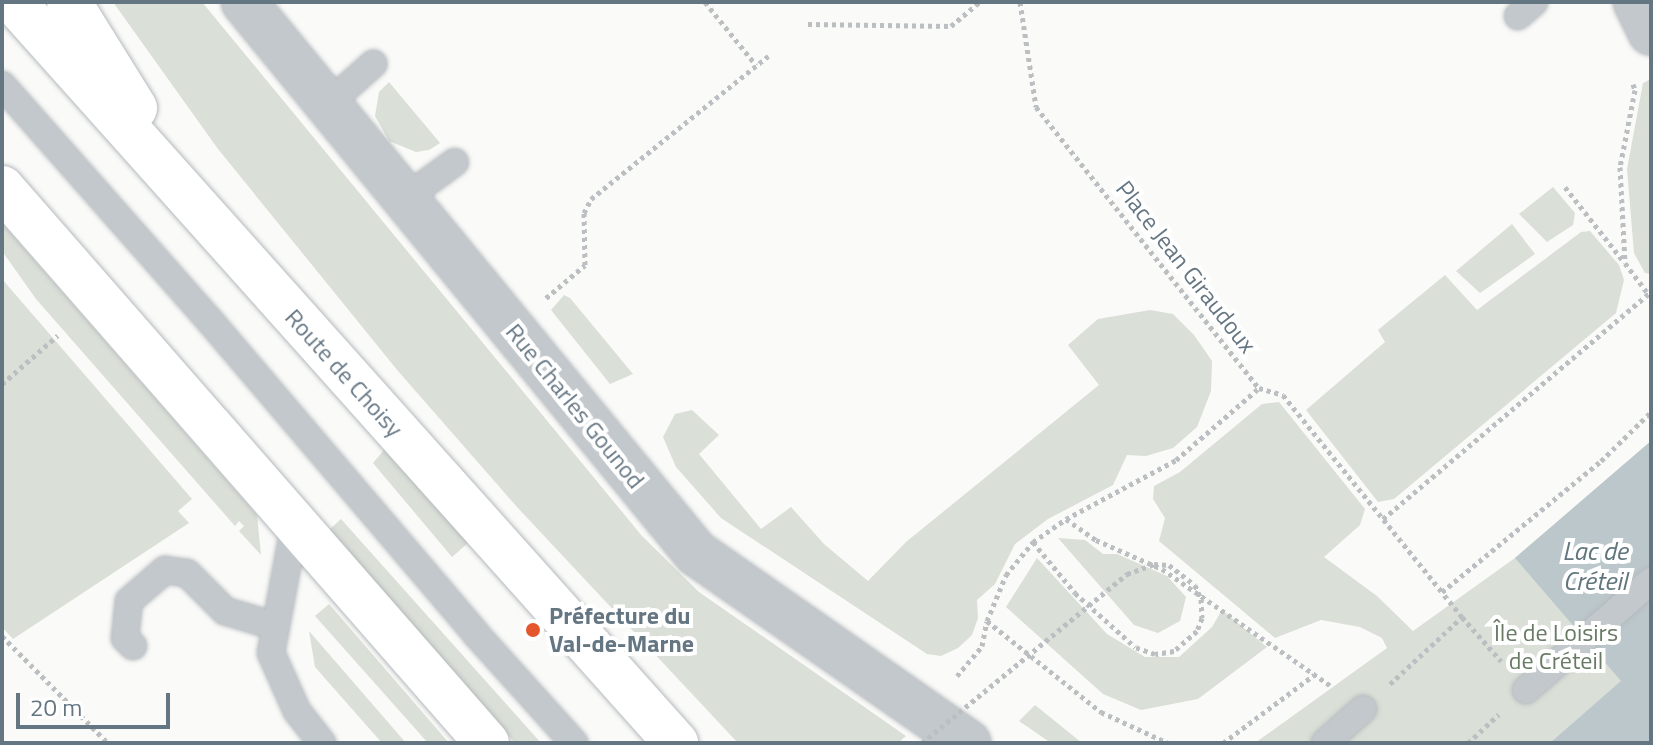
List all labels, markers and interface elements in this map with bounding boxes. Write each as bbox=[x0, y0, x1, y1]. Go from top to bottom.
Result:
street label: Place Jean Giraudoux bbox=[1110, 175, 1262, 359]
street label: Route de Choisy bbox=[279, 303, 409, 443]
street label: Rue Charles Gounod bbox=[500, 318, 650, 494]
water label: Lac de Créteil bbox=[1562, 535, 1628, 596]
place label: Préfecture du Val-de-Marne bbox=[549, 602, 694, 658]
park label: Île de Loisirs de Créteil bbox=[1494, 619, 1618, 675]
marker: Préfecture du Val-de-Marne bbox=[524, 621, 542, 639]
scale bar bbox=[20, 677, 174, 727]
text: 20 m bbox=[30, 689, 82, 725]

